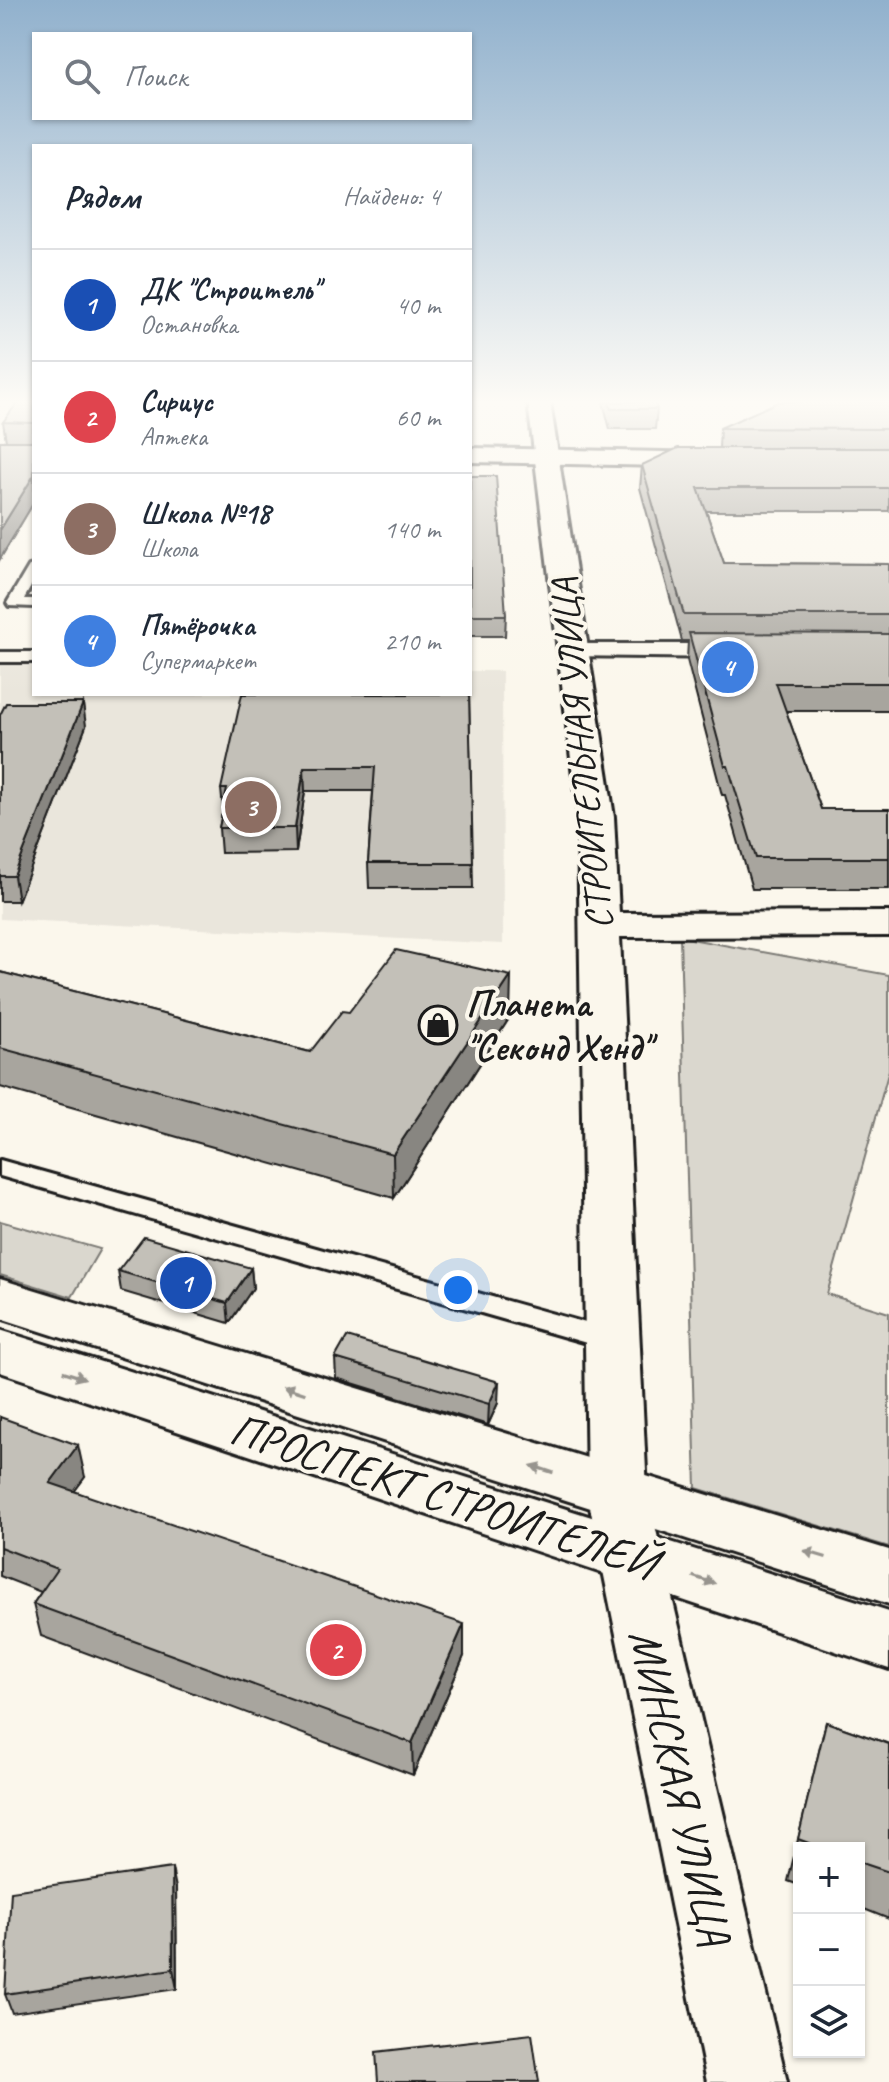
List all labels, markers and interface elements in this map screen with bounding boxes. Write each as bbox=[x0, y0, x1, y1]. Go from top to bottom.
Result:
search box bbox=[32, 32, 472, 120]
icon: search bbox=[60, 54, 104, 98]
text: Поиск bbox=[124, 57, 187, 95]
text: Рядом bbox=[64, 175, 140, 218]
text: Найдено: 4 bbox=[343, 180, 440, 213]
text: ДК "Строитель" bbox=[140, 270, 319, 308]
text: 1 bbox=[84, 289, 96, 322]
text: 40 m bbox=[396, 289, 440, 322]
text: Остановка bbox=[140, 308, 237, 341]
text: Сириус bbox=[140, 382, 213, 420]
text: 2 bbox=[84, 401, 96, 434]
text: 60 m bbox=[396, 401, 440, 434]
text: Аптека bbox=[140, 420, 207, 453]
text: Школа №18 bbox=[140, 494, 271, 532]
text: 3 bbox=[84, 513, 96, 546]
text: 140 m bbox=[384, 513, 440, 546]
text: Школа bbox=[140, 532, 197, 565]
street label: СТРОИТЕЛЬНАЯ УЛИЦА bbox=[540, 575, 623, 932]
text: Пятёрочка bbox=[140, 606, 255, 644]
text: 4 bbox=[84, 625, 96, 658]
text: 210 m bbox=[384, 625, 440, 658]
pin: 4 bbox=[702, 637, 754, 697]
text: Супермаркет bbox=[140, 644, 256, 677]
pin: 3 bbox=[225, 777, 277, 837]
place label: Планета "Секонд Хенд" bbox=[466, 980, 658, 1071]
shop icon: Планета "Секонд Хенд" bbox=[417, 1004, 459, 1046]
pin: 1 bbox=[160, 1253, 212, 1313]
your location bbox=[438, 1270, 478, 1310]
one-way arrow bbox=[62, 1369, 86, 1382]
one-way arrow bbox=[282, 1384, 306, 1396]
street label: ПРОСПЕКТ СТРОИТЕЛЕЙ bbox=[223, 1400, 671, 1594]
one-way arrow bbox=[530, 1462, 554, 1475]
one-way arrow bbox=[802, 1547, 826, 1560]
one-way arrow bbox=[692, 1574, 716, 1587]
pin: 2 bbox=[310, 1620, 362, 1680]
street label: МИНСКАЯ УЛИЦА bbox=[616, 1624, 745, 1952]
map controls bbox=[793, 1842, 865, 2058]
button: + bbox=[793, 1842, 865, 1914]
button: − bbox=[793, 1914, 865, 1986]
button: layers bbox=[793, 1986, 865, 2058]

